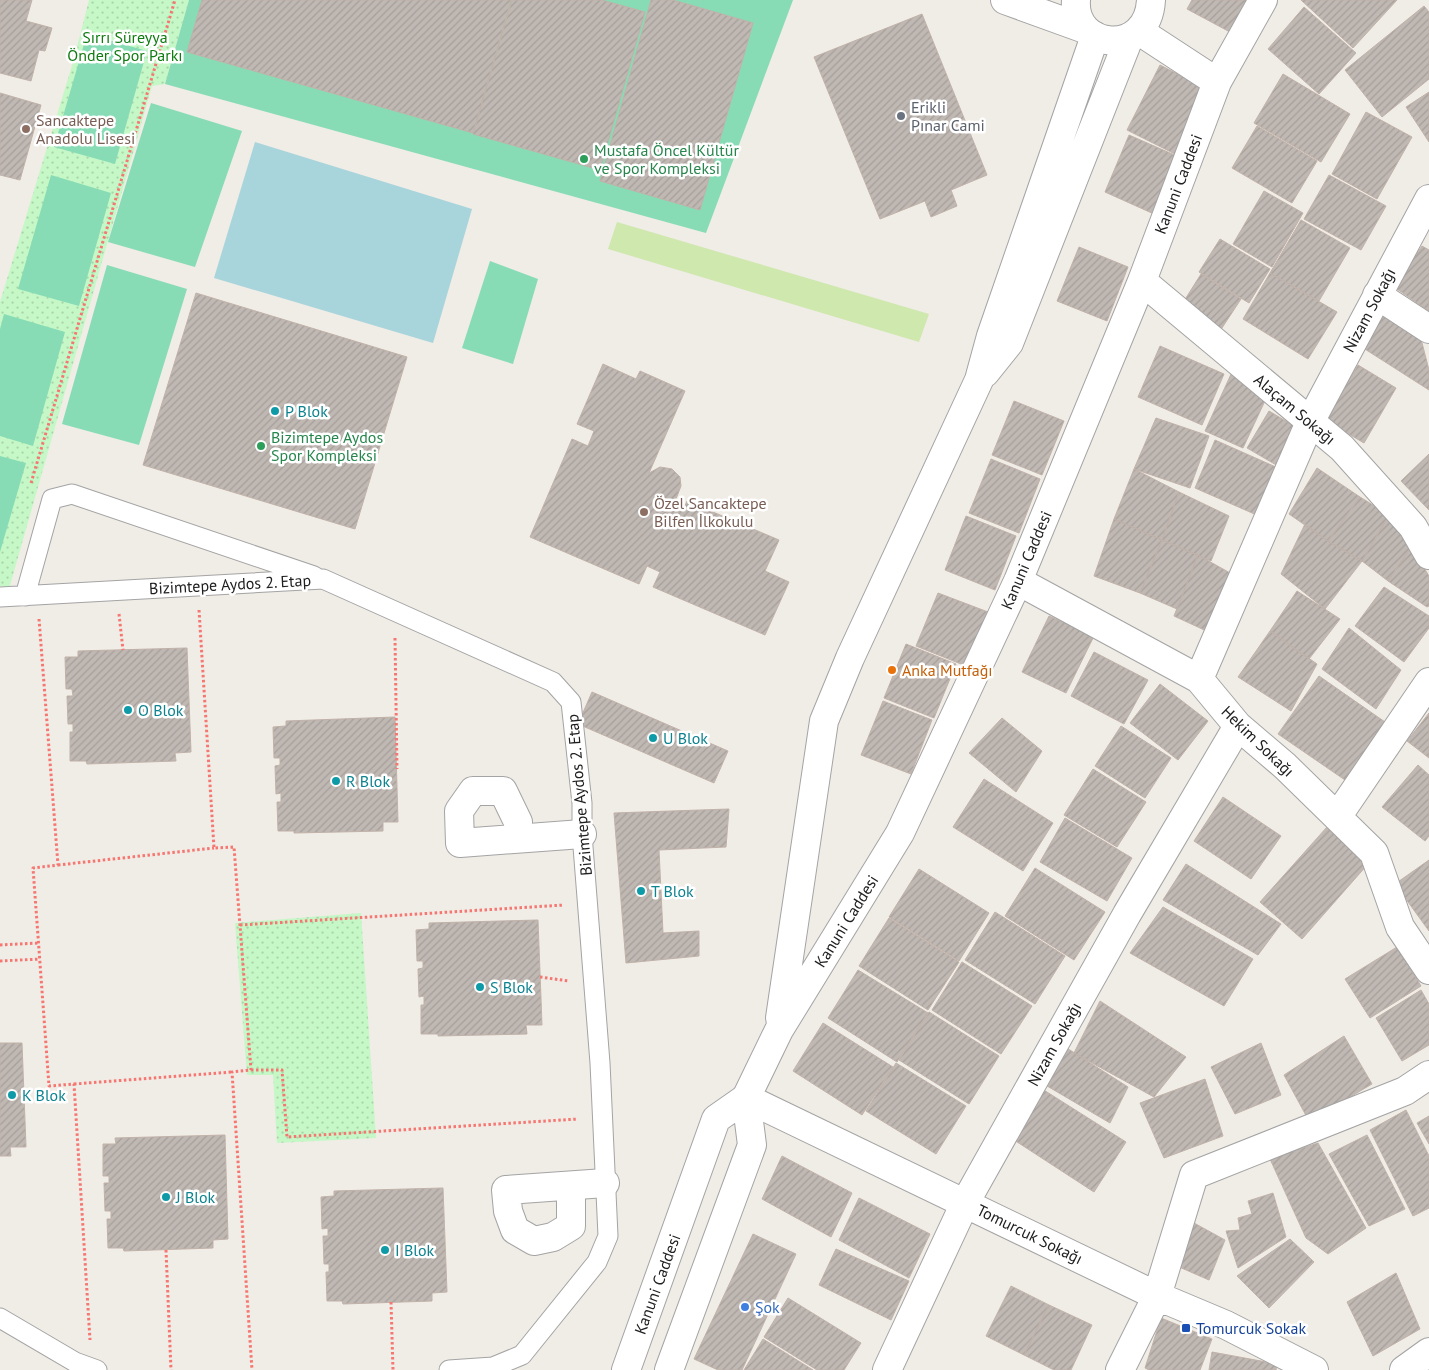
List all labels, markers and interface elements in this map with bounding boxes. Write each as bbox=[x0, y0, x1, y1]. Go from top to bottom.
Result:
park label: Sırrı Süreyya Önder Spor Parkı bbox=[67, 27, 183, 65]
place label: Erikli Pınar Cami bbox=[911, 97, 985, 135]
place label: Sancaktepe Anadolu Lisesi bbox=[36, 110, 135, 148]
marker: Erikli Pınar Cami bbox=[895, 110, 907, 122]
marker: Sancaktepe Anadolu Lisesi bbox=[20, 123, 32, 135]
street label: Kanuni Caddesi bbox=[1150, 131, 1206, 237]
place label: Mustafa Öncel Kültür ve Spor Kompleksi bbox=[594, 140, 739, 178]
marker: Mustafa Öncel Kültür ve Spor Kompleksi bbox=[578, 153, 590, 165]
street label: Nizam Sokağı bbox=[1338, 264, 1400, 356]
street label: Alaçam Sokağı bbox=[1250, 369, 1340, 449]
place label: P Blok bbox=[285, 401, 328, 421]
marker: P Blok bbox=[269, 405, 281, 417]
place label: Bizimtepe Aydos Spor Kompleksi bbox=[271, 427, 383, 465]
marker: Bizimtepe Aydos Spor Kompleksi bbox=[255, 440, 267, 452]
place label: Özel Sancaktepe Bilfen İlkokulu bbox=[654, 493, 767, 531]
marker: Özel Sancaktepe Bilfen İlkokulu bbox=[638, 506, 650, 518]
street label: Kanuni Caddesi bbox=[996, 508, 1056, 612]
street label: Bizimtepe Aydos 2. Etap bbox=[148, 570, 312, 598]
place label: Anka Mutfağı bbox=[902, 660, 993, 680]
marker: Anka Mutfağı bbox=[886, 664, 898, 676]
place label: O Blok bbox=[138, 700, 184, 720]
street label: Hekim Sokağı bbox=[1217, 701, 1299, 781]
marker: O Blok bbox=[122, 704, 134, 716]
street label: Bizimtepe Aydos 2. Etap bbox=[562, 713, 596, 877]
place label: U Blok bbox=[663, 728, 708, 748]
marker: U Blok bbox=[647, 732, 659, 744]
place label: R Blok bbox=[346, 771, 390, 791]
marker: R Blok bbox=[330, 775, 342, 787]
street label: Kanuni Caddesi bbox=[810, 871, 882, 971]
place label: T Blok bbox=[651, 881, 694, 901]
marker: T Blok bbox=[635, 885, 647, 897]
place label: S Blok bbox=[490, 977, 533, 997]
marker: S Blok bbox=[474, 981, 486, 993]
street label: Nizam Sokağı bbox=[1023, 998, 1085, 1090]
place label: K Blok bbox=[22, 1085, 66, 1105]
marker: K Blok bbox=[6, 1089, 18, 1101]
place label: J Blok bbox=[175, 1187, 216, 1207]
marker: J Blok bbox=[160, 1191, 172, 1203]
street label: Tomurcuk Sokağı bbox=[974, 1200, 1086, 1268]
street label: Kanuni Caddesi bbox=[630, 1231, 684, 1337]
place label: I Blok bbox=[395, 1240, 435, 1260]
marker: I Blok bbox=[379, 1244, 391, 1256]
place label: Şok bbox=[755, 1297, 780, 1317]
marker: Şok bbox=[739, 1301, 751, 1313]
place label: Tomurcuk Sokak bbox=[1196, 1318, 1306, 1338]
marker: Tomurcuk Sokak bbox=[1180, 1322, 1192, 1334]

